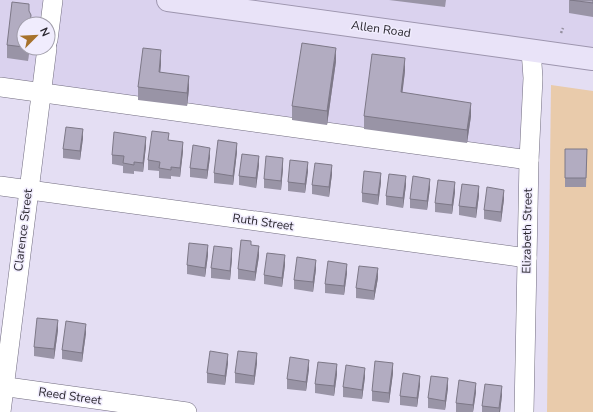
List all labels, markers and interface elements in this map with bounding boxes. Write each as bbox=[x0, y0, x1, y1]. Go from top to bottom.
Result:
north arrow bbox=[16, 16, 56, 56]
street label: Allen Road bbox=[350, 17, 412, 41]
text: N bbox=[36, 25, 53, 39]
street label: Clarence Street bbox=[10, 187, 36, 272]
street label: Elizabeth Street bbox=[518, 187, 536, 274]
street label: Ruth Street bbox=[231, 210, 295, 234]
street label: Reed Street bbox=[37, 384, 103, 408]

